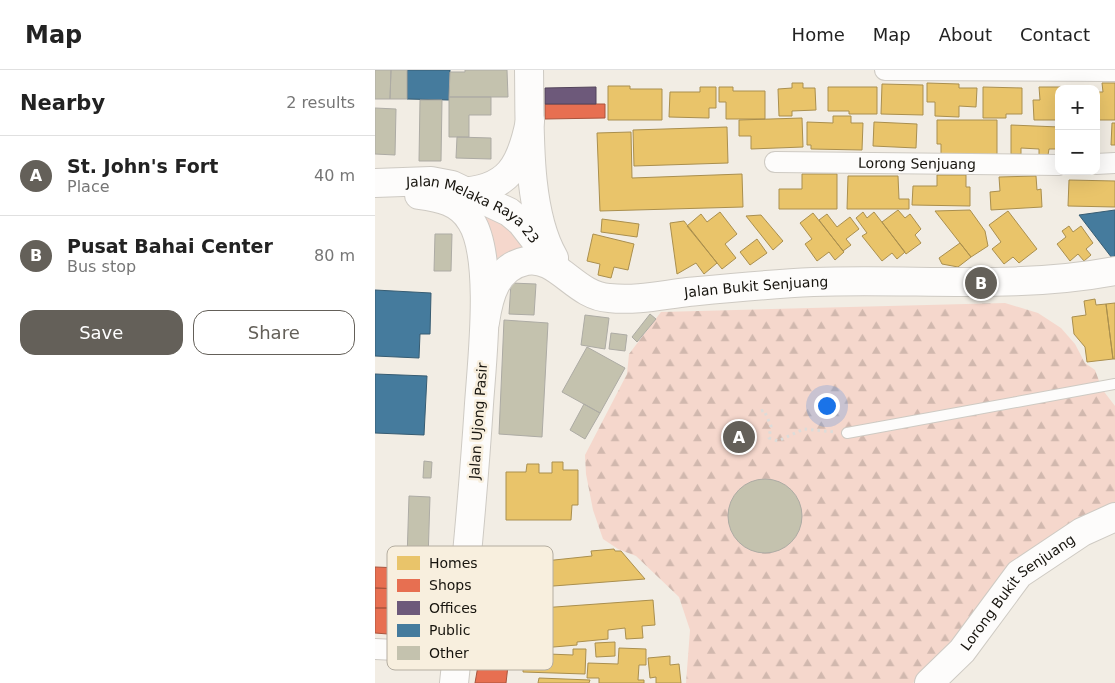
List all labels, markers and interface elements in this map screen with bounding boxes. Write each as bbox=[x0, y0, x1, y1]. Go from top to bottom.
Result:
text: Map bbox=[25, 21, 82, 49]
text: Home bbox=[792, 24, 845, 45]
text: Map bbox=[873, 24, 911, 45]
text: About bbox=[939, 24, 992, 45]
text: Contact bbox=[1020, 24, 1090, 45]
map controls bbox=[1055, 85, 1100, 175]
button: + bbox=[1055, 85, 1100, 130]
text: Nearby bbox=[20, 91, 105, 115]
text: 2 results bbox=[286, 93, 355, 112]
button: − bbox=[1055, 130, 1100, 175]
text: St. John's Fort bbox=[67, 155, 218, 177]
street label: Lorong Senjuang bbox=[858, 155, 976, 172]
text: A bbox=[30, 166, 42, 185]
text: 40 m bbox=[314, 166, 355, 185]
street label: Jalan Melaka Raya 23 bbox=[405, 173, 543, 247]
text: Place bbox=[67, 177, 110, 196]
text: Pusat Bahai Center bbox=[67, 235, 273, 257]
text: B bbox=[30, 246, 42, 265]
text: 80 m bbox=[314, 246, 355, 265]
text: Bus stop bbox=[67, 257, 136, 276]
pin: B bbox=[965, 264, 997, 302]
street label: Jalan Bukit Senjuang bbox=[682, 274, 828, 301]
button: Save bbox=[20, 310, 183, 355]
button: Share bbox=[193, 310, 355, 355]
street label: Jalan Ujong Pasir bbox=[466, 362, 490, 481]
your location bbox=[814, 393, 840, 419]
pin: A bbox=[723, 418, 755, 456]
street label: Lorong Bukit Senjuang bbox=[957, 531, 1078, 653]
legend bbox=[387, 546, 553, 670]
text: Homes bbox=[429, 555, 478, 571]
text: Shops bbox=[429, 577, 472, 593]
text: Offices bbox=[429, 600, 477, 616]
text: Public bbox=[429, 622, 470, 638]
text: Other bbox=[429, 645, 469, 661]

